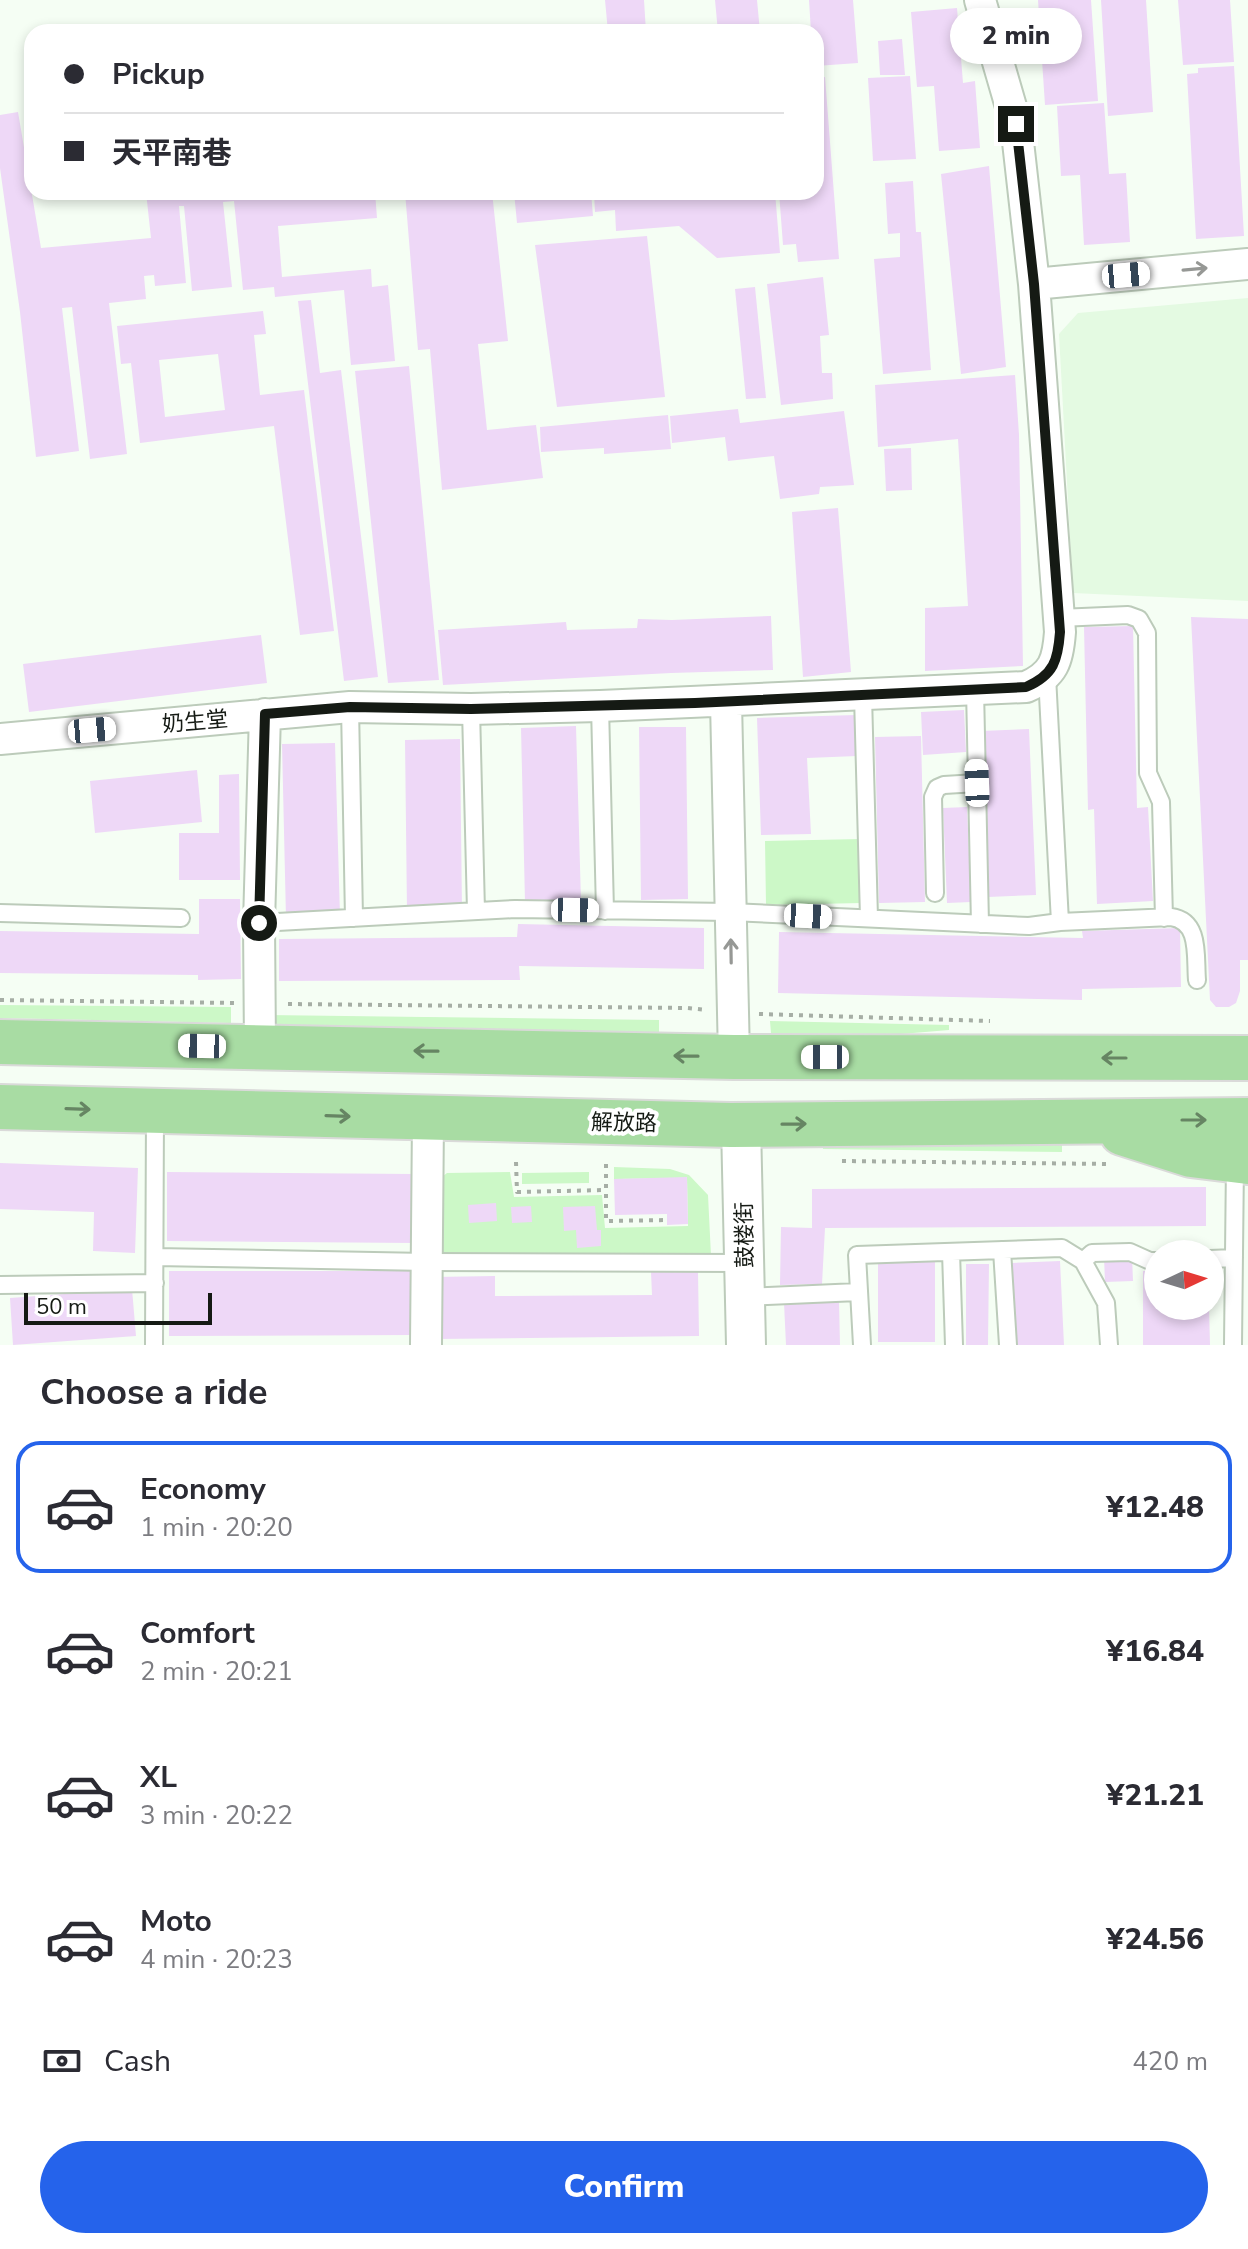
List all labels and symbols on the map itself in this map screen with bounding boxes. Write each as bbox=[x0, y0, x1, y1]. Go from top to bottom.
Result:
callout: 2 min bbox=[950, 8, 1082, 64]
route end bbox=[998, 106, 1034, 142]
car bbox=[1101, 261, 1151, 289]
one-way arrow bbox=[1181, 261, 1208, 276]
street label: 奶生堂 bbox=[161, 704, 229, 740]
car bbox=[67, 716, 117, 744]
car bbox=[964, 759, 990, 807]
car bbox=[551, 898, 599, 922]
car bbox=[783, 903, 833, 929]
route start bbox=[241, 905, 277, 941]
one-way arrow bbox=[724, 938, 739, 965]
car bbox=[178, 1034, 226, 1058]
one-way arrow bbox=[413, 1043, 440, 1058]
car bbox=[801, 1045, 849, 1069]
one-way arrow bbox=[673, 1048, 700, 1064]
one-way arrow bbox=[1101, 1050, 1128, 1066]
one-way arrow bbox=[64, 1102, 91, 1117]
street label: 解放路 bbox=[591, 1107, 657, 1139]
one-way arrow bbox=[324, 1108, 351, 1124]
one-way arrow bbox=[1180, 1112, 1207, 1128]
one-way arrow bbox=[780, 1116, 807, 1132]
street label: 鼓楼街 bbox=[729, 1202, 761, 1268]
north arrow bbox=[1144, 1240, 1224, 1320]
scale bar bbox=[24, 1289, 212, 1325]

